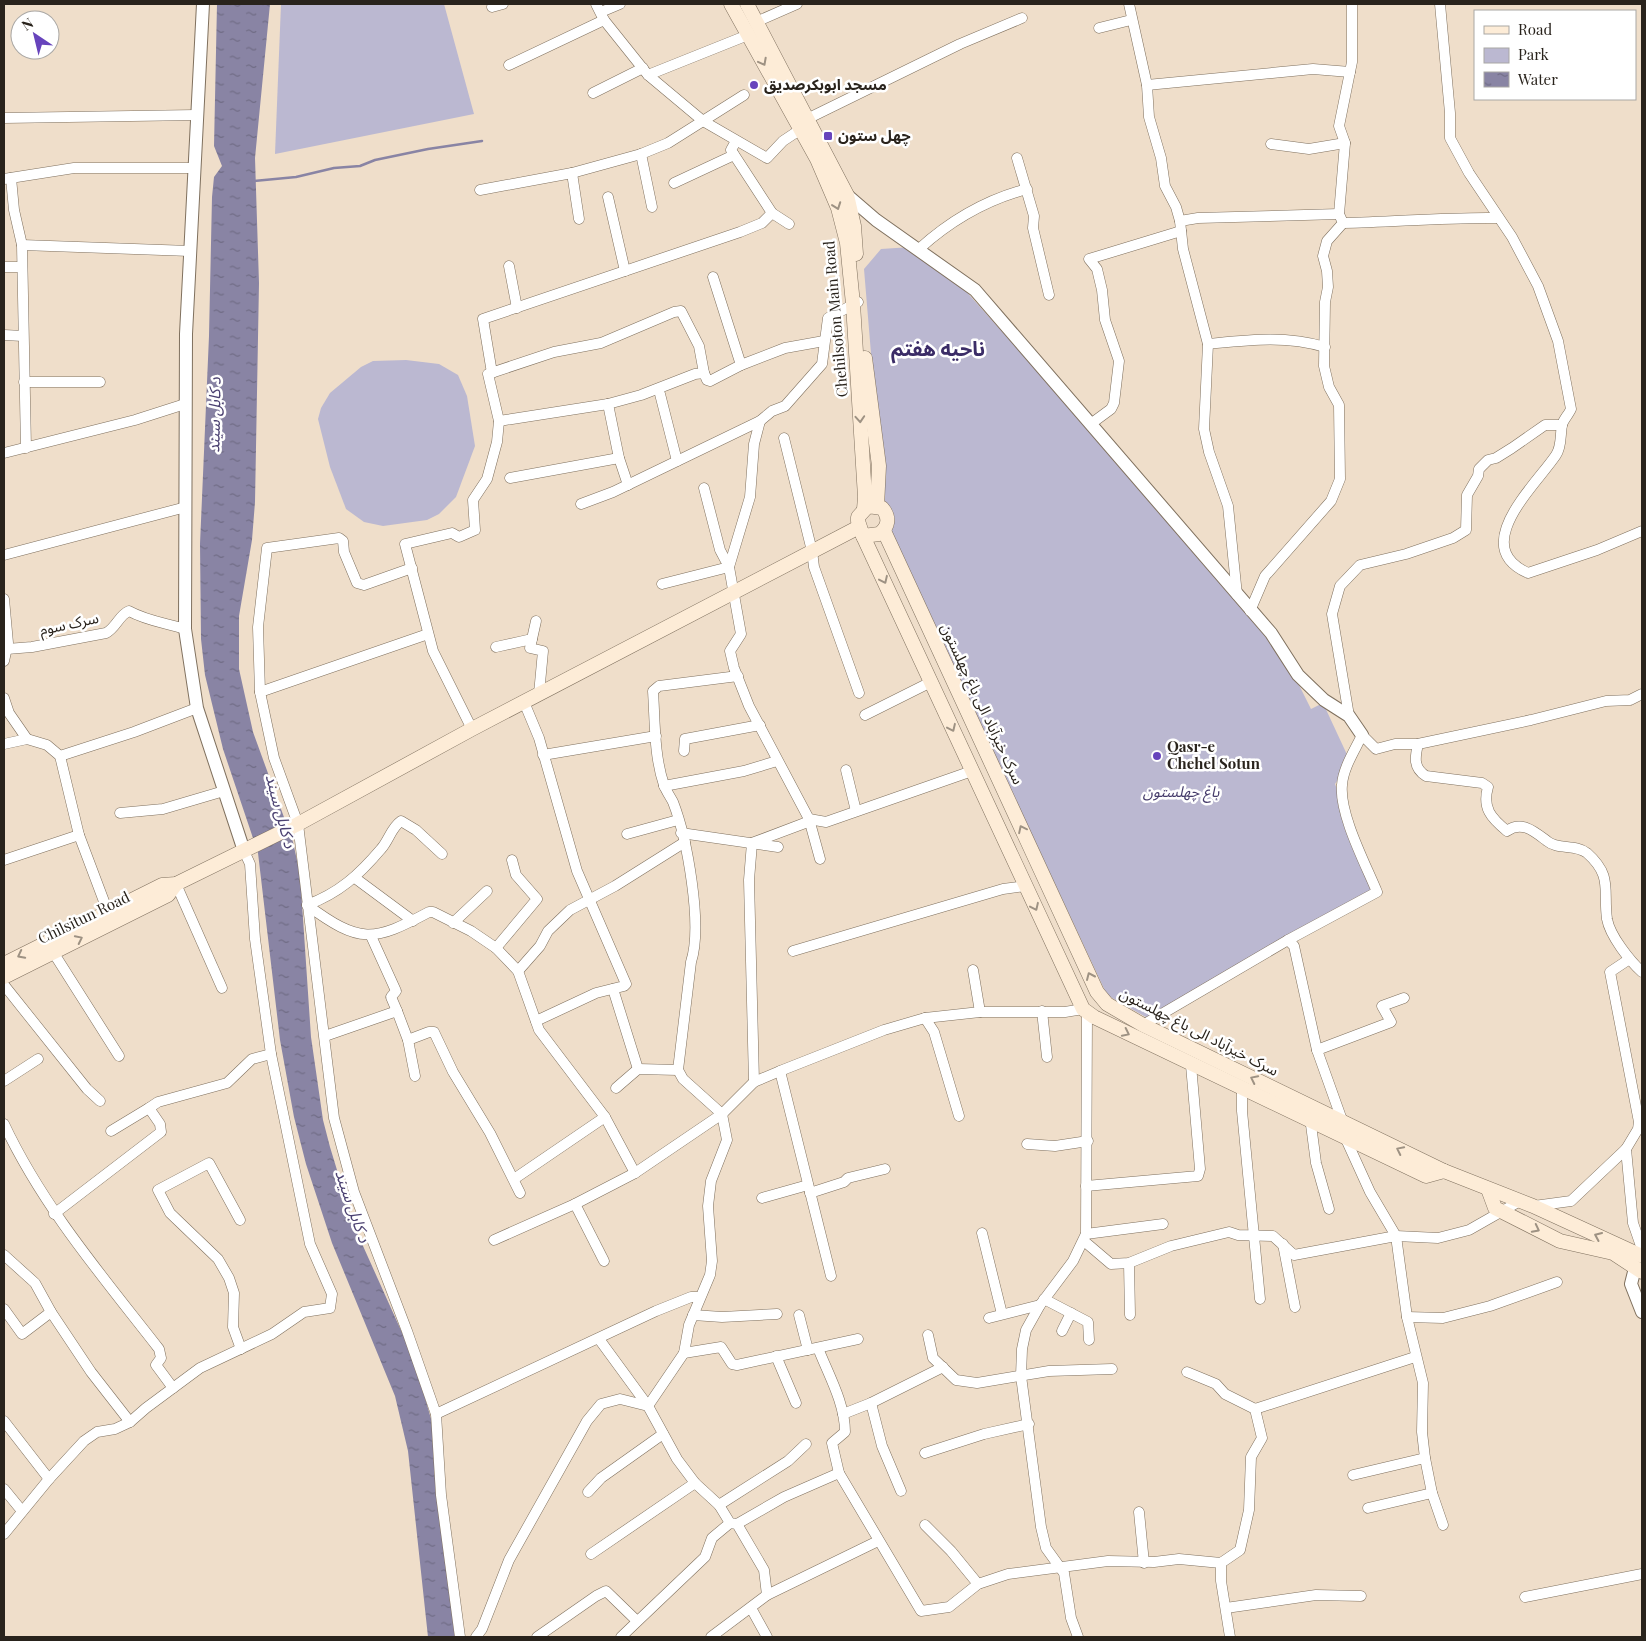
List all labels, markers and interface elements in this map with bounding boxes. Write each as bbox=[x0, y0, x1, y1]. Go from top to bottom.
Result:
north arrow bbox=[10, 10, 60, 60]
legend bbox=[1474, 10, 1636, 100]
text: N bbox=[18, 13, 37, 35]
text: Road bbox=[1518, 19, 1552, 39]
text: Park bbox=[1518, 44, 1550, 64]
one-way arrow bbox=[757, 57, 767, 66]
text: Water bbox=[1517, 69, 1558, 89]
place label: مسجد ابوبکرصدیق bbox=[764, 74, 887, 94]
marker: مسجد ابوبکرصدیق bbox=[748, 79, 760, 91]
place label: چهل ستون bbox=[838, 125, 911, 146]
marker: چهل ستون bbox=[822, 130, 834, 142]
one-way arrow bbox=[831, 202, 841, 210]
street label: Chehilsoton Main Road bbox=[818, 240, 852, 398]
district label: ناحیه هفتم bbox=[891, 334, 985, 364]
water label: د کابل سيند bbox=[202, 377, 225, 453]
one-way arrow bbox=[855, 416, 866, 424]
one-way arrow bbox=[878, 575, 889, 584]
street label: سرک سوم bbox=[37, 607, 101, 641]
street label: سرک خیرآباد الی باغ چهلستون bbox=[934, 620, 1029, 789]
one-way arrow bbox=[946, 723, 956, 732]
place label: Qasr-e Chehel Sotun bbox=[1167, 736, 1261, 773]
marker: Qasr-e Chehel Sotun bbox=[1151, 750, 1163, 762]
water label: د کابل سيند bbox=[261, 772, 301, 850]
park label: باغ چهلستون bbox=[1143, 781, 1220, 803]
one-way arrow bbox=[1018, 825, 1028, 834]
street label: Chilsitun Road bbox=[34, 886, 133, 948]
one-way arrow bbox=[1029, 902, 1040, 911]
one-way arrow bbox=[74, 935, 83, 945]
one-way arrow bbox=[17, 949, 26, 959]
one-way arrow bbox=[1086, 972, 1096, 981]
street label: سرک خیرآباد الی باغ چهلستون bbox=[1115, 982, 1282, 1083]
one-way arrow bbox=[1121, 1027, 1130, 1037]
one-way arrow bbox=[1250, 1074, 1259, 1085]
one-way arrow bbox=[1396, 1145, 1405, 1156]
water label: د کابل سيند bbox=[331, 1167, 376, 1245]
one-way arrow bbox=[1530, 1223, 1539, 1233]
one-way arrow bbox=[1594, 1231, 1603, 1242]

